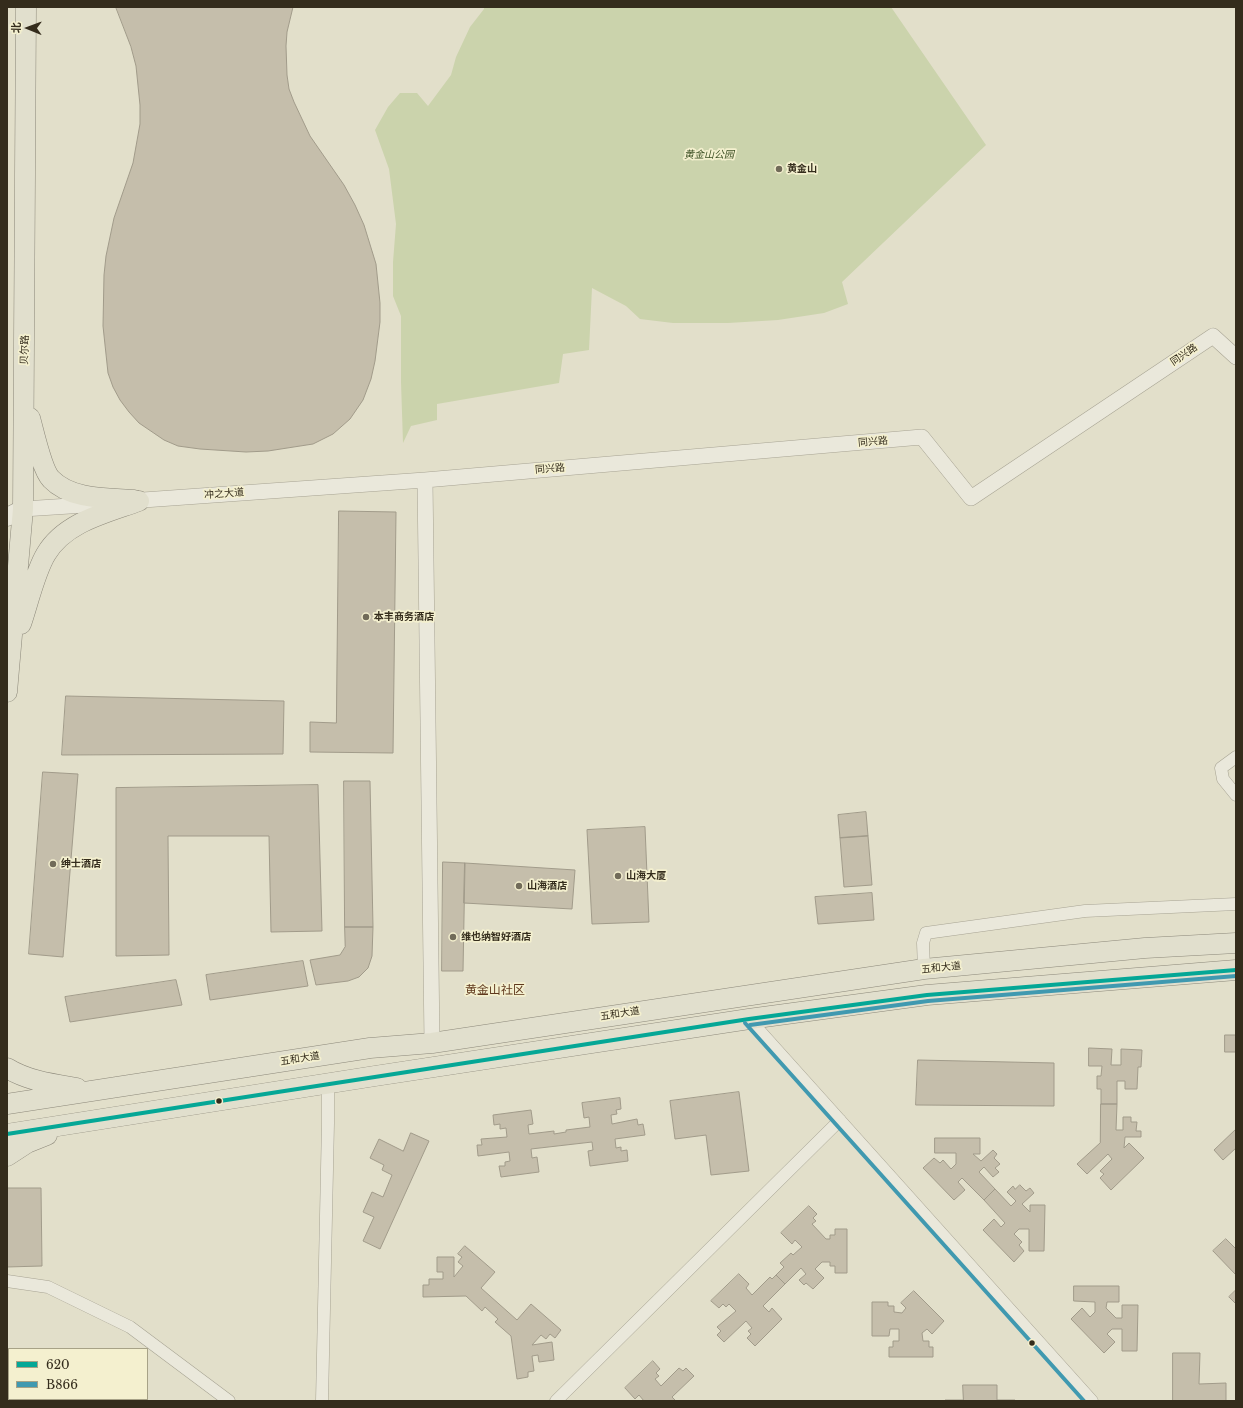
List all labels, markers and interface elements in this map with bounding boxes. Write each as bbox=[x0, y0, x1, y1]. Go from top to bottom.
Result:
north arrow bbox=[8, 8, 48, 48]
text: 北 bbox=[9, 22, 23, 33]
park label: 黄金山公园 bbox=[684, 149, 734, 161]
place label: 黄金山 bbox=[787, 163, 817, 175]
marker: 黄金山 bbox=[774, 164, 784, 174]
street label: 贝尔路 bbox=[19, 335, 31, 365]
street label: 同兴路 bbox=[1168, 342, 1200, 368]
street label: 同兴路 bbox=[858, 435, 888, 449]
street label: 同兴路 bbox=[535, 462, 565, 476]
street label: 冲之大道 bbox=[204, 487, 244, 501]
place label: 本丰商务酒店 bbox=[374, 611, 434, 623]
marker: 本丰商务酒店 bbox=[361, 612, 371, 622]
place label: 绅士酒店 bbox=[61, 858, 101, 870]
marker: 绅士酒店 bbox=[48, 859, 58, 869]
place label: 山海大厦 bbox=[626, 870, 666, 882]
marker: 山海大厦 bbox=[613, 871, 623, 881]
place label: 山海酒店 bbox=[527, 880, 567, 892]
marker: 山海酒店 bbox=[514, 881, 524, 891]
place label: 维也纳智好酒店 bbox=[461, 931, 531, 943]
marker: 维也纳智好酒店 bbox=[448, 932, 458, 942]
street label: 五和大道 bbox=[920, 960, 962, 976]
district label: 黄金山社区 bbox=[465, 984, 525, 998]
street label: 五和大道 bbox=[599, 1005, 641, 1023]
street label: 五和大道 bbox=[279, 1050, 321, 1068]
unlabelled marker bbox=[214, 1096, 224, 1106]
unlabelled marker bbox=[1027, 1338, 1037, 1348]
legend bbox=[8, 1348, 148, 1400]
text: 620 bbox=[46, 1357, 70, 1372]
text: B866 bbox=[46, 1377, 78, 1392]

